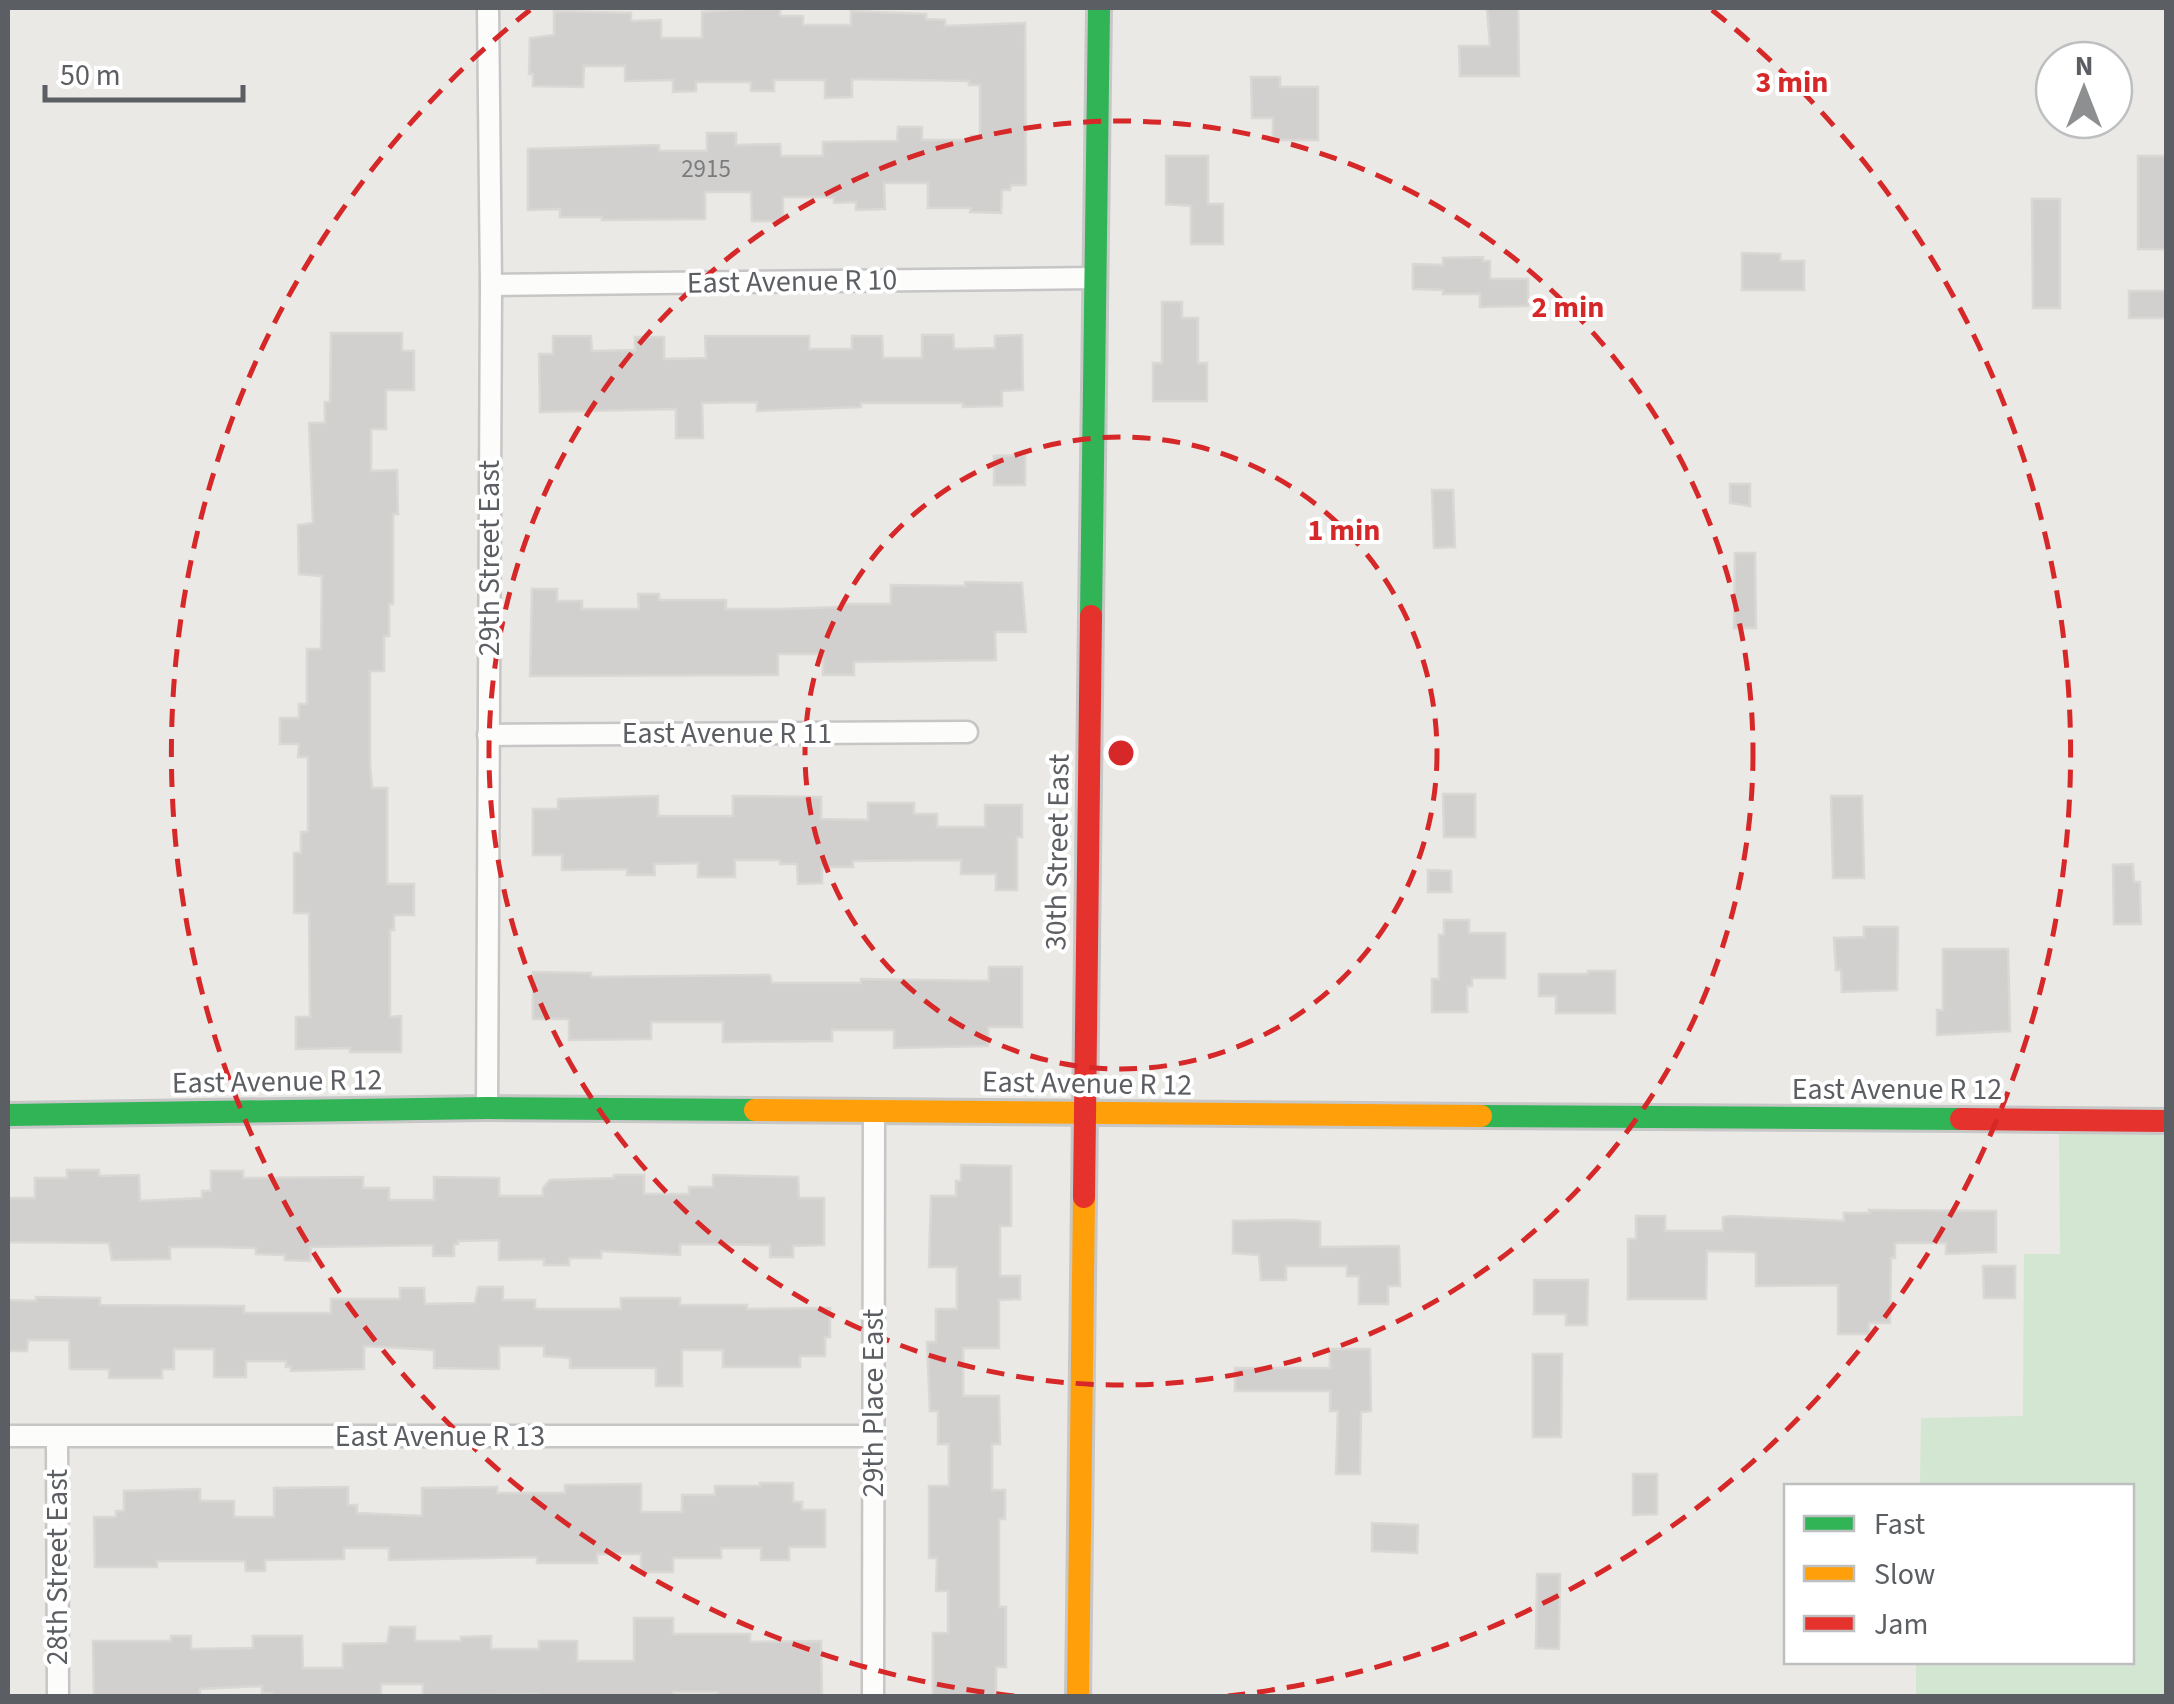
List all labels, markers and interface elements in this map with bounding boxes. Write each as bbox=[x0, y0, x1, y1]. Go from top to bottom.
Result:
scale bar bbox=[45, 40, 242, 102]
north arrow bbox=[2034, 40, 2134, 140]
text: N bbox=[2075, 46, 2093, 86]
text: 50 m bbox=[60, 54, 121, 97]
text: 3 min bbox=[1756, 61, 1829, 104]
house number: 2915 bbox=[681, 151, 731, 187]
street label: East Avenue R 10 bbox=[686, 258, 898, 305]
text: 2 min bbox=[1532, 286, 1605, 329]
street label: 29th Street East bbox=[468, 460, 511, 656]
text: 1 min bbox=[1308, 509, 1381, 552]
street label: East Avenue R 11 bbox=[622, 712, 832, 755]
centre of rings bbox=[1103, 735, 1139, 771]
street label: 30th Street East bbox=[1034, 753, 1081, 951]
street label: East Avenue R 12 bbox=[171, 1058, 383, 1105]
street label: East Avenue R 12 bbox=[981, 1060, 1193, 1107]
street label: East Avenue R 12 bbox=[1792, 1068, 2002, 1111]
street label: 29th Place East bbox=[852, 1309, 895, 1498]
street label: East Avenue R 13 bbox=[335, 1415, 545, 1458]
street label: 28th Street East bbox=[36, 1469, 79, 1665]
legend bbox=[1784, 1484, 2134, 1664]
text: Fast bbox=[1874, 1503, 1925, 1546]
text: Slow bbox=[1874, 1553, 1935, 1596]
text: Jam bbox=[1874, 1603, 1928, 1646]

